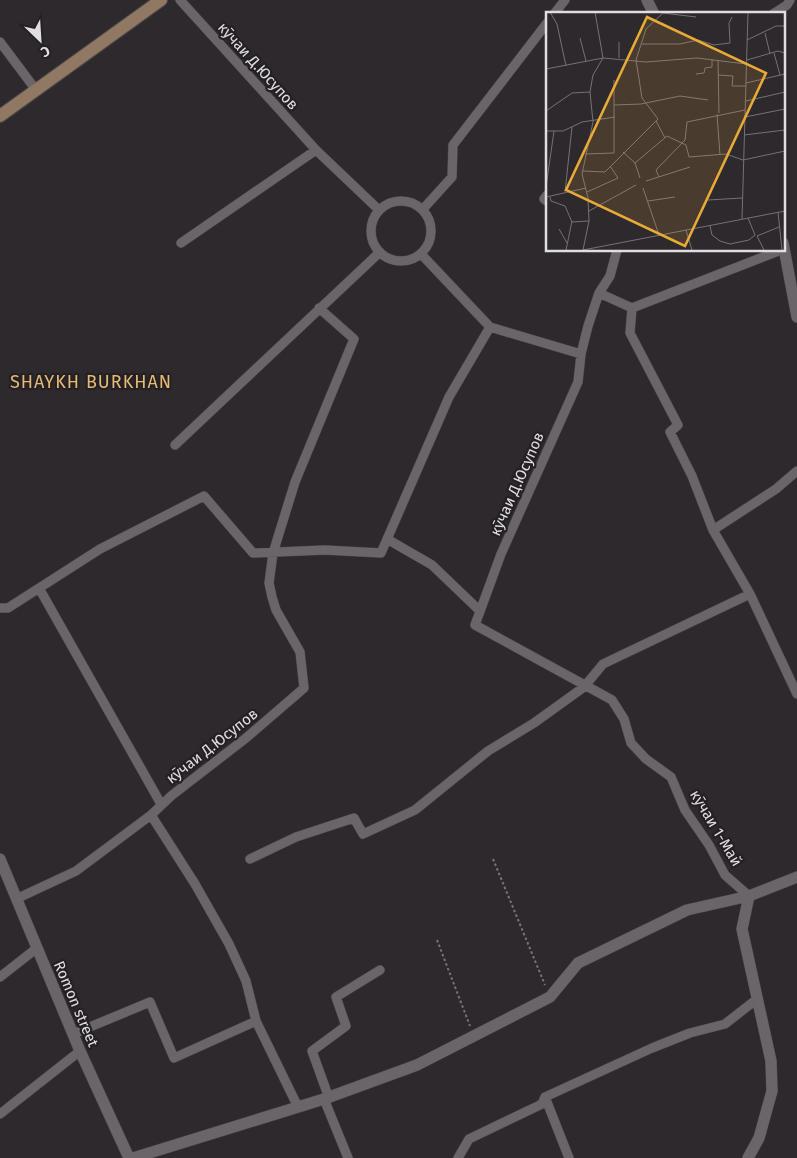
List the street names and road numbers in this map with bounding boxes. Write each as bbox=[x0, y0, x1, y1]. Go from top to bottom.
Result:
street label: кӯчаи Д.Юсупов bbox=[214, 19, 302, 113]
street label: кӯчаи Д.Юсупов bbox=[486, 429, 548, 539]
street label: кӯчаи Д.Юсупов bbox=[163, 705, 261, 787]
street label: кӯчаи 1-Май bbox=[686, 787, 746, 869]
street label: Romon street bbox=[50, 958, 102, 1050]

